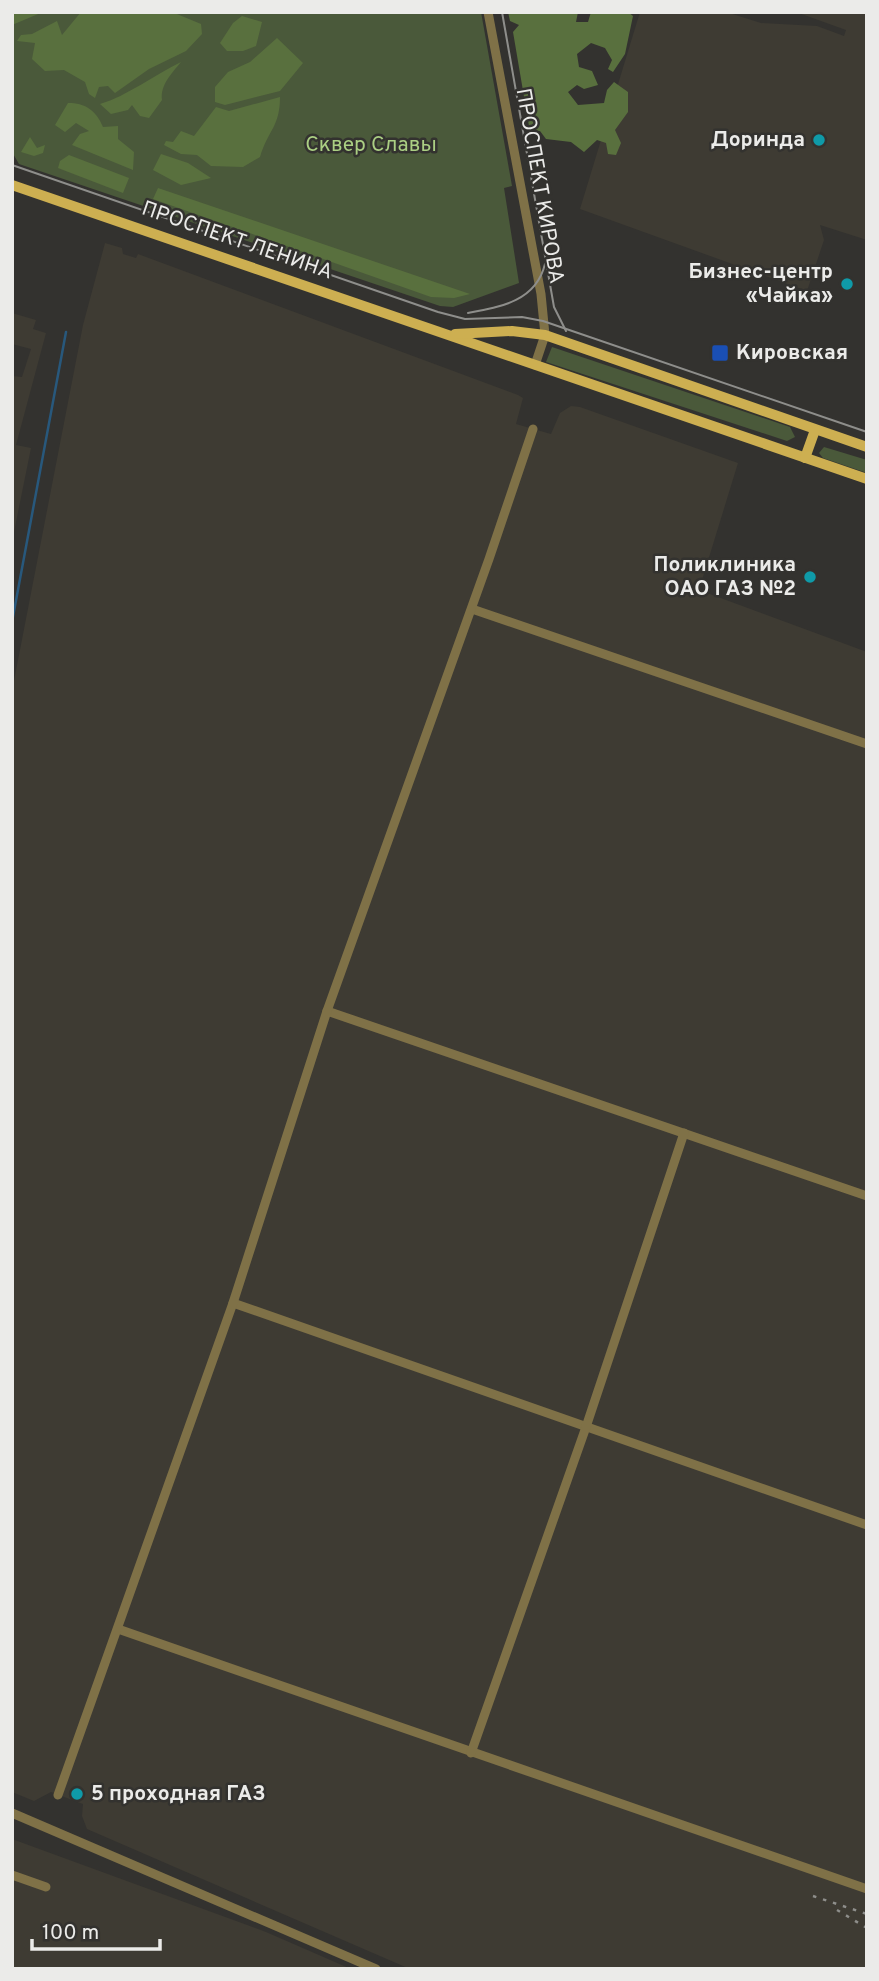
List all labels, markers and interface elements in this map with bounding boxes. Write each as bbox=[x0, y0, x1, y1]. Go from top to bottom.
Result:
street label: ПРОСПЕКТ КИРОВА bbox=[509, 86, 569, 286]
place label: Доринда bbox=[711, 127, 805, 154]
park label: Сквер Славы bbox=[305, 132, 437, 159]
marker: Доринда bbox=[811, 132, 827, 148]
street label: ПРОСПЕКТ ЛЕНИНА bbox=[138, 196, 336, 286]
place label: Бизнес-центр «Чайка» bbox=[688, 259, 833, 310]
marker: Бизнес-центр «Чайка» bbox=[839, 276, 855, 292]
place label: Кировская bbox=[736, 340, 848, 367]
marker: Кировская bbox=[710, 343, 730, 363]
place label: Поликлиника ОАО ГАЗ №2 bbox=[653, 552, 796, 603]
marker: Поликлиника ОАО ГАЗ №2 bbox=[802, 569, 818, 585]
place label: 5 проходная ГАЗ bbox=[91, 1781, 266, 1808]
marker: 5 проходная ГАЗ bbox=[69, 1786, 85, 1802]
scale bar bbox=[32, 1908, 159, 1952]
text: 100 m bbox=[42, 1920, 99, 1947]

